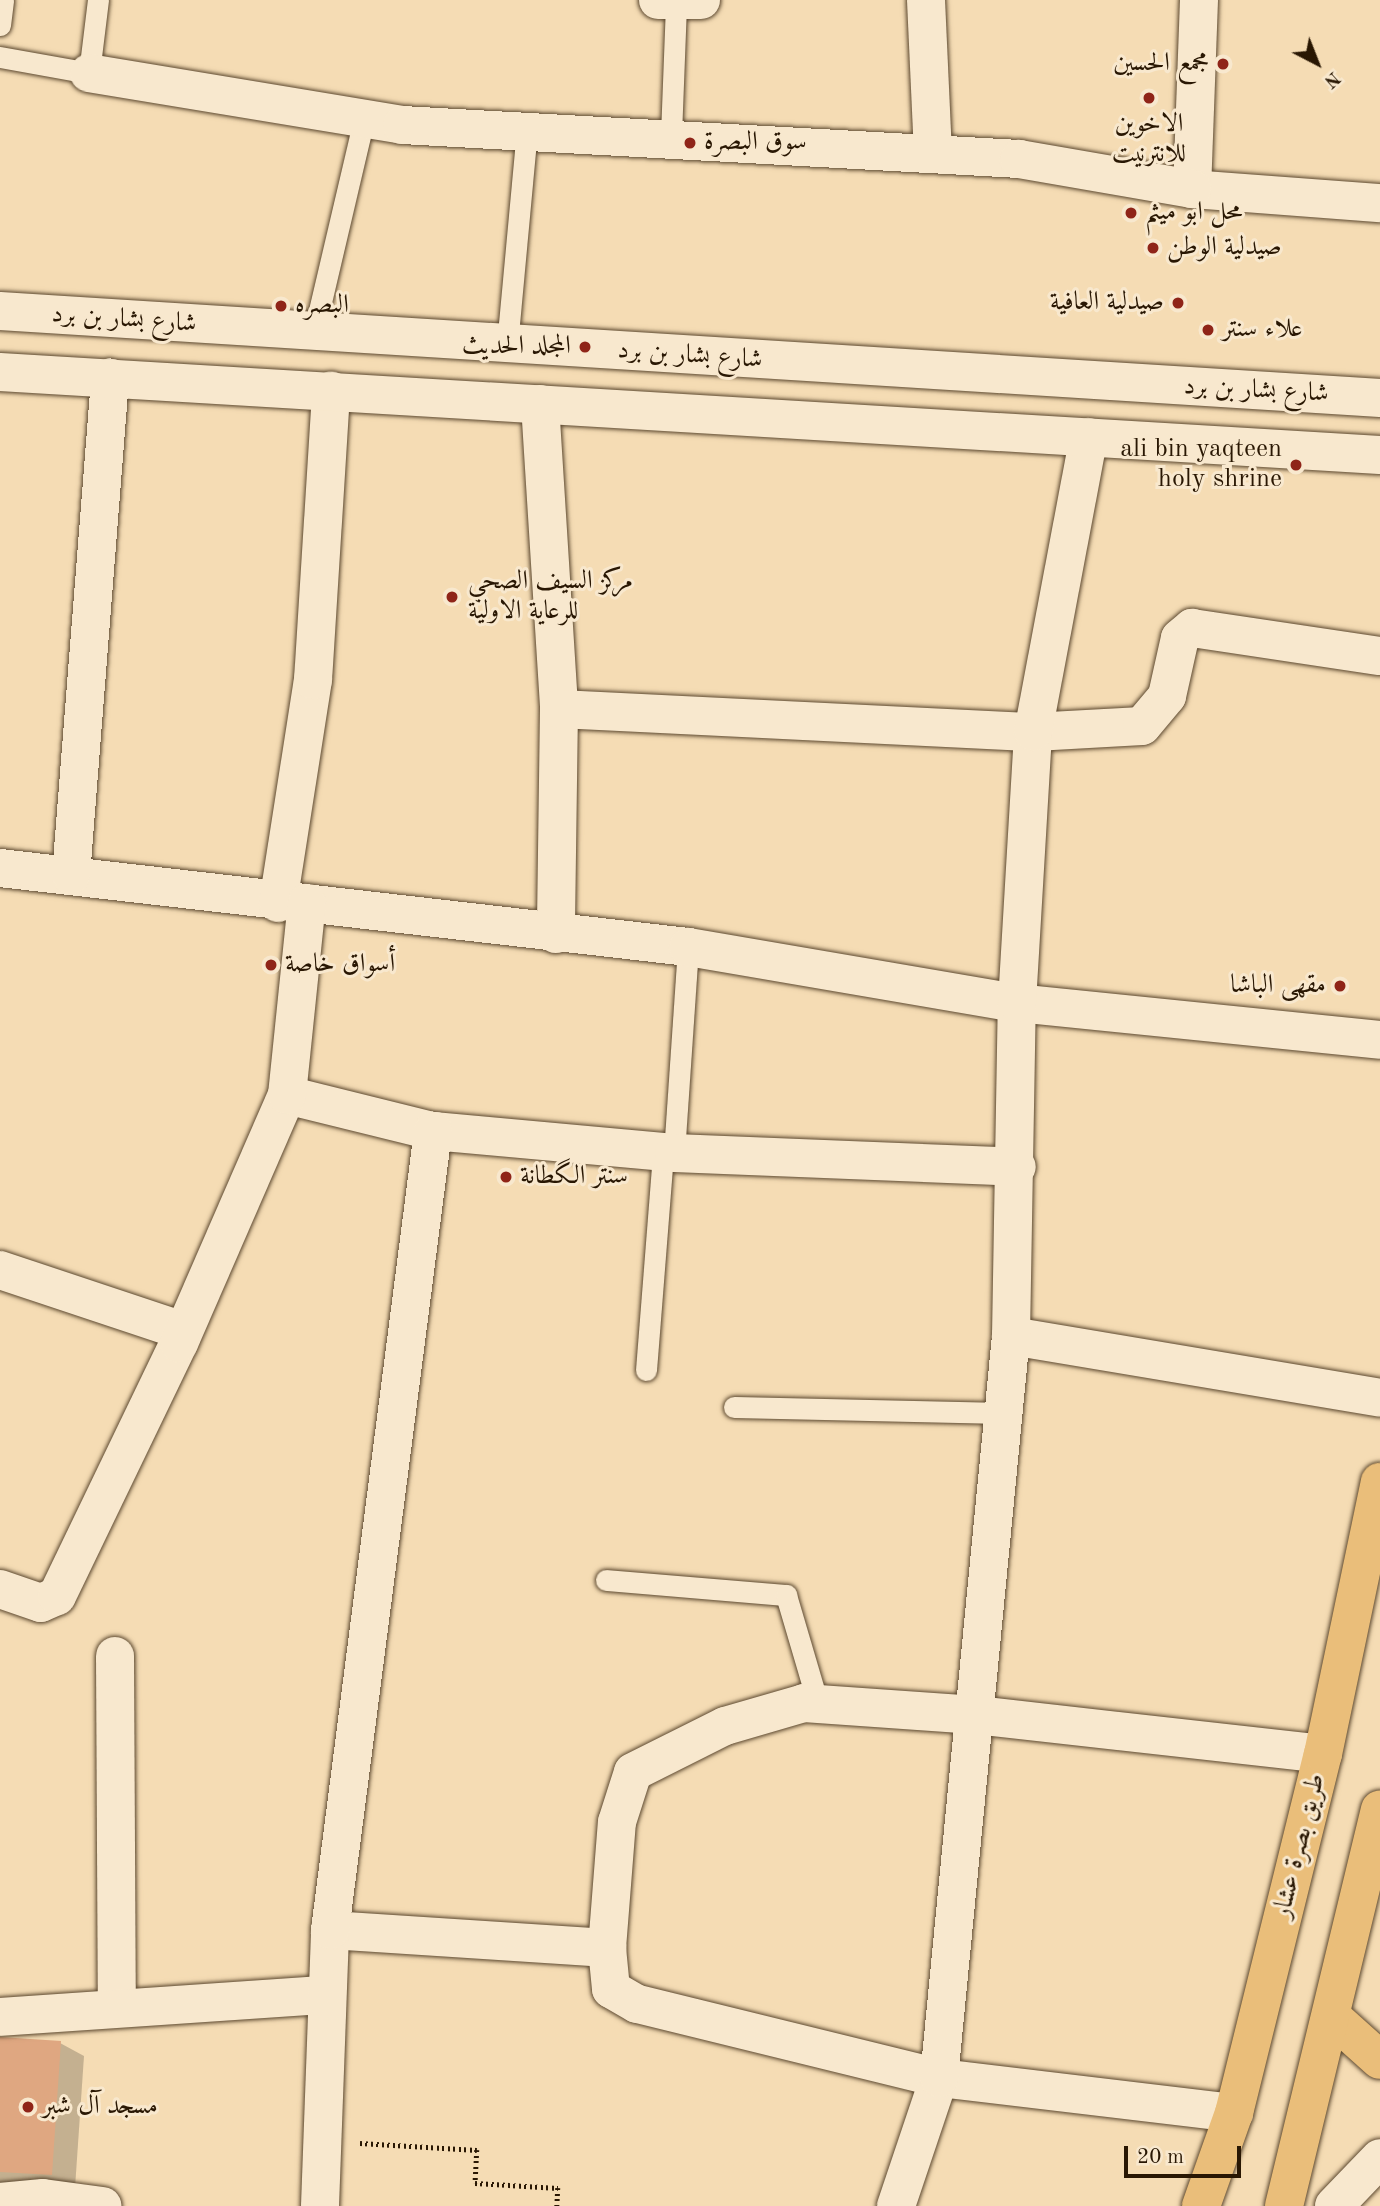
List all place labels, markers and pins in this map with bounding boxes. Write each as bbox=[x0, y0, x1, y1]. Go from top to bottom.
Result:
place label: مجمع الحسين bbox=[1113, 48, 1209, 80]
marker: مجمع الحسين bbox=[1215, 56, 1231, 72]
marker: الاخوين للانترنيت bbox=[1141, 90, 1157, 106]
place label: الاخوين للانترنيت bbox=[1112, 109, 1186, 170]
place label: سوق البصرة bbox=[704, 127, 807, 159]
marker: سوق البصرة bbox=[682, 135, 698, 151]
place label: محل ابو ميثم bbox=[1145, 197, 1243, 229]
marker: محل ابو ميثم bbox=[1123, 205, 1139, 221]
place label: صيدلية الوطن bbox=[1167, 232, 1282, 264]
marker: صيدلية الوطن bbox=[1145, 240, 1161, 256]
place label: صيدلية العافية bbox=[1050, 287, 1164, 319]
place label: البصره bbox=[295, 290, 349, 322]
marker: صيدلية العافية bbox=[1170, 295, 1186, 311]
marker: البصره bbox=[273, 298, 289, 314]
place label: علاء سنتر bbox=[1222, 314, 1303, 346]
marker: علاء سنتر bbox=[1200, 322, 1216, 338]
place label: المجلد الحديث bbox=[462, 331, 571, 363]
marker: المجلد الحديث bbox=[577, 339, 593, 355]
place label: ali bin yaqteen holy shrine bbox=[1120, 434, 1282, 496]
marker: ali bin yaqteen holy shrine bbox=[1288, 457, 1304, 473]
place label: مركز السيف الصحي للرعاية الاولية bbox=[468, 566, 633, 628]
marker: مركز السيف الصحي للرعاية الاولية bbox=[442, 587, 462, 607]
place label: أسواق خاصة bbox=[285, 949, 395, 981]
marker: أسواق خاصة bbox=[263, 957, 279, 973]
place label: مقهى الباشا bbox=[1230, 970, 1326, 1002]
marker: مقهى الباشا bbox=[1332, 978, 1348, 994]
place label: سنتر الگطانة bbox=[520, 1161, 628, 1193]
marker: سنتر الگطانة bbox=[498, 1169, 514, 1185]
place label: مسجد آل شبر bbox=[42, 2091, 158, 2123]
marker: مسجد آل شبر bbox=[20, 2099, 36, 2115]

